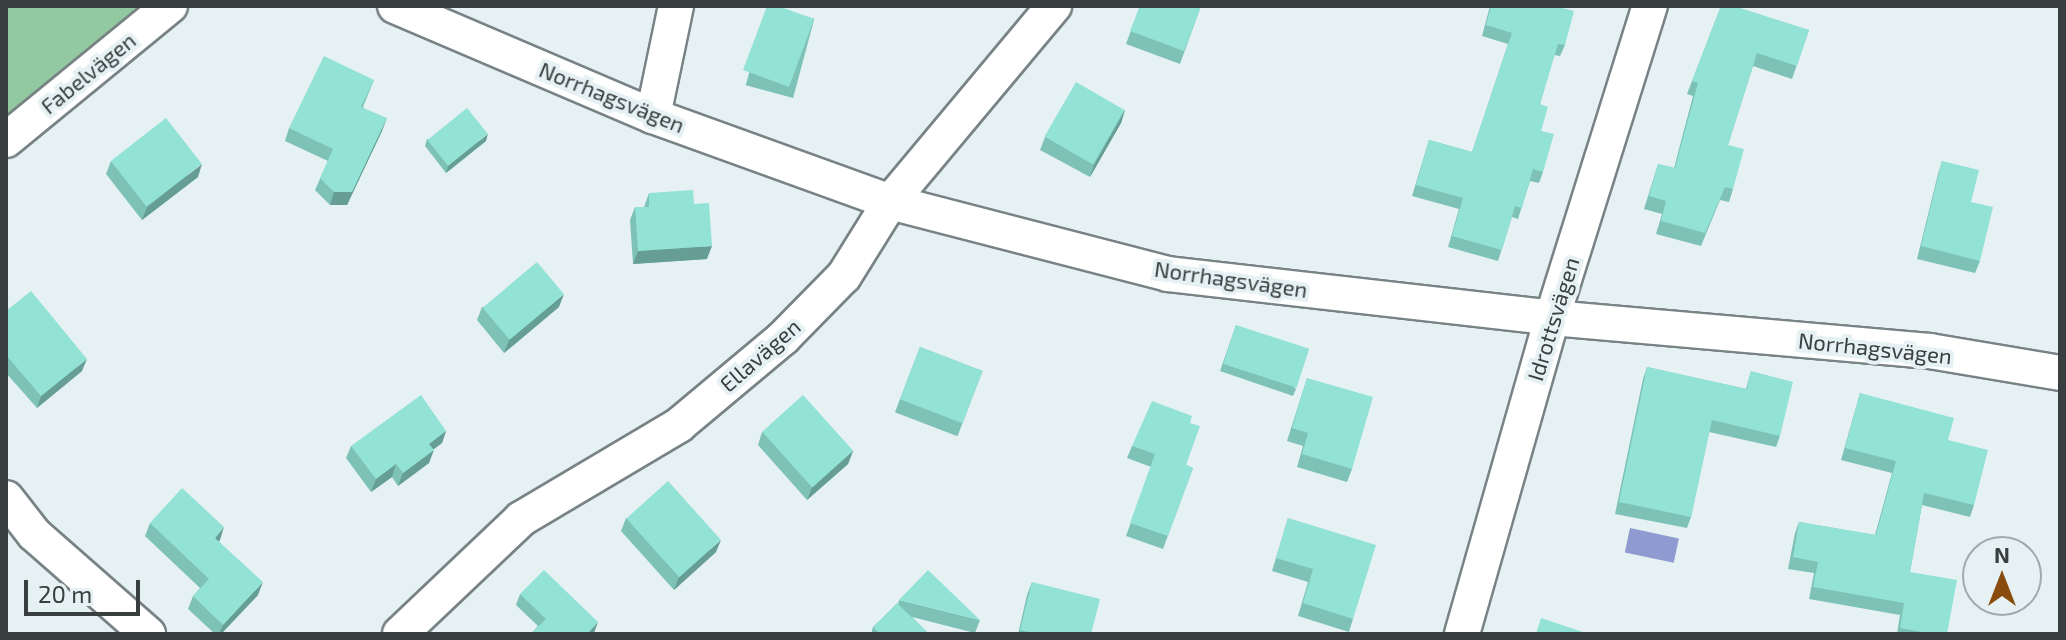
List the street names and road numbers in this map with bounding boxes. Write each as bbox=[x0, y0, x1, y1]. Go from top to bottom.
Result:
street label: Fabelvägen bbox=[35, 27, 141, 119]
street label: Norrhagsvägen bbox=[536, 56, 688, 138]
street label: Idrottsvägen bbox=[1522, 254, 1584, 384]
street label: Norrhagsvägen bbox=[1153, 255, 1309, 303]
street label: Ellavägen bbox=[714, 313, 806, 397]
street label: Norrhagsvägen bbox=[1797, 327, 1953, 369]

